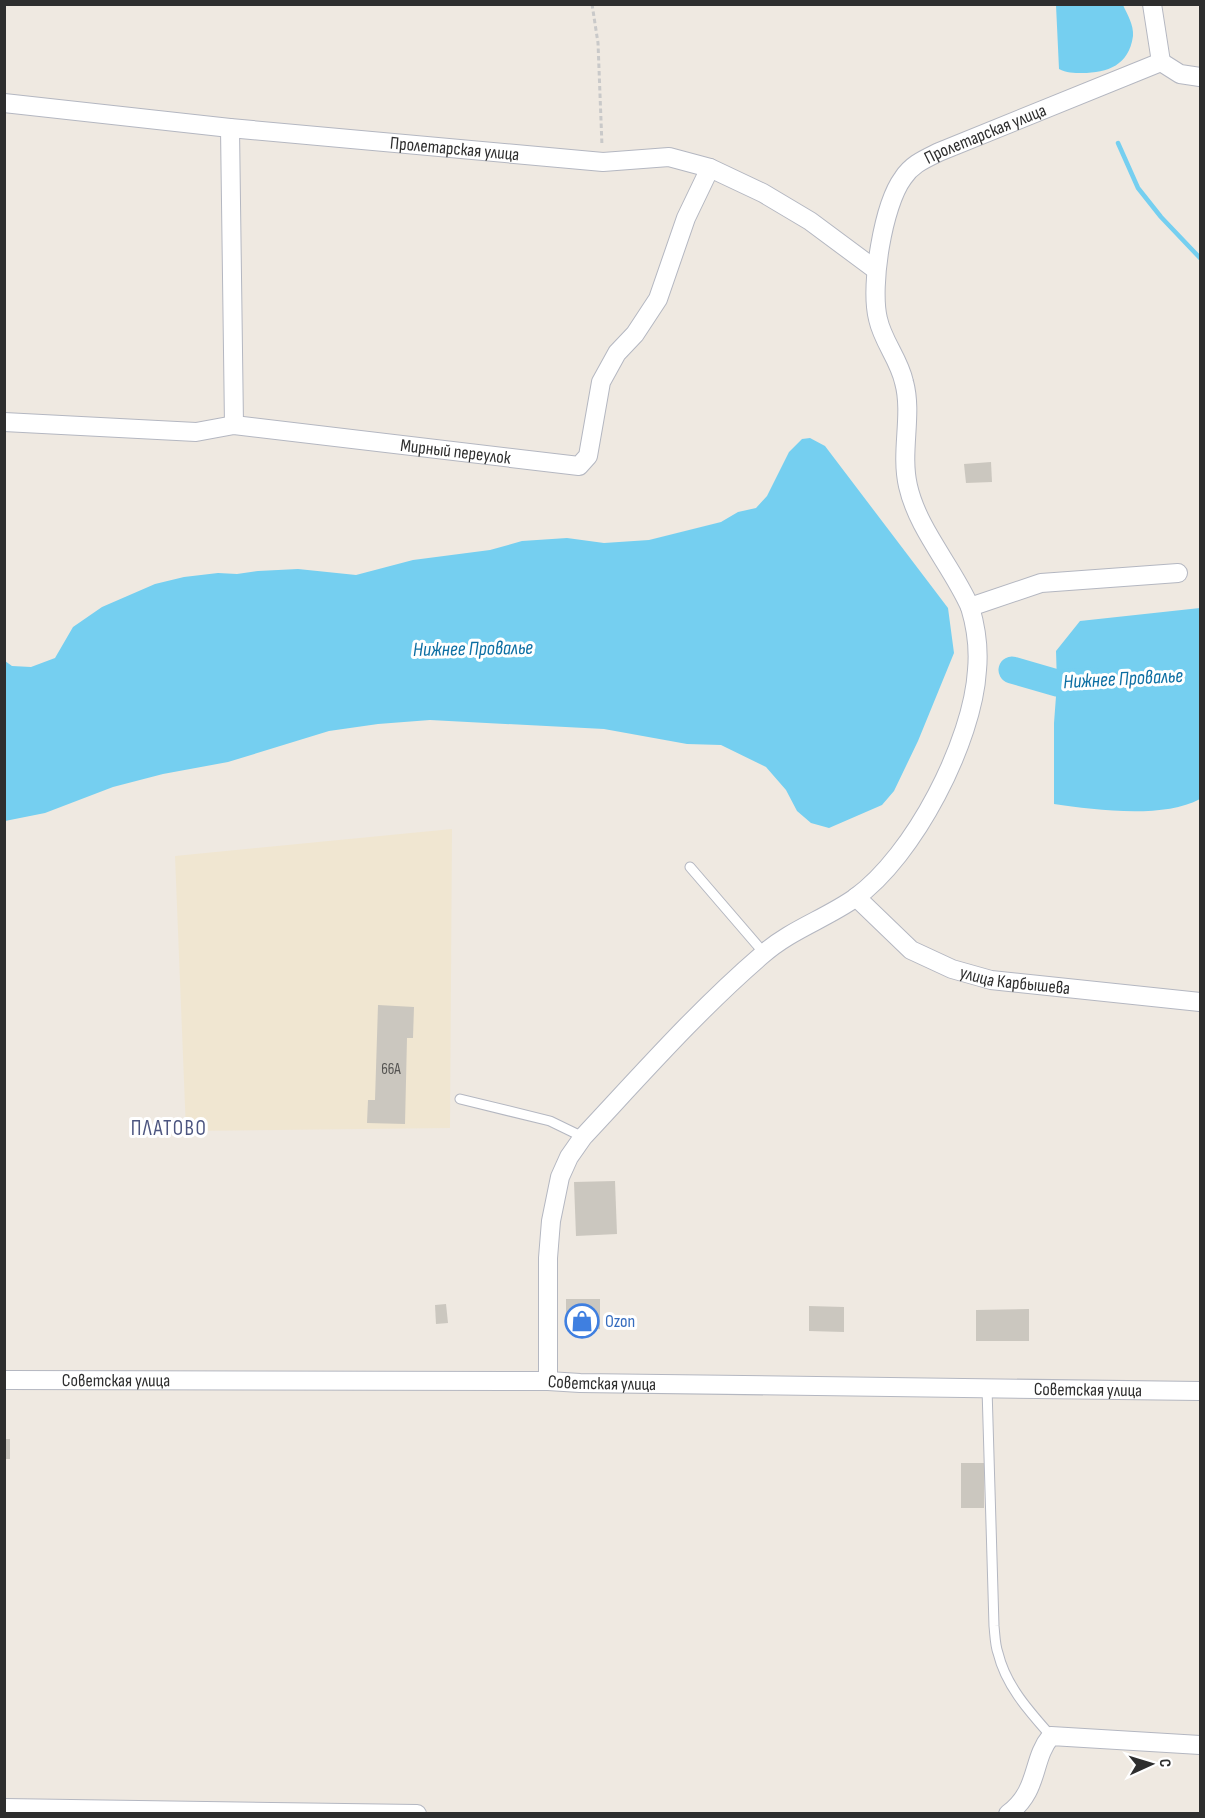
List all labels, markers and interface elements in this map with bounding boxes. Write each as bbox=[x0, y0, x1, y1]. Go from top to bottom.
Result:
street label: Пролетарская улица bbox=[921, 100, 1049, 169]
street label: Пролетарская улица bbox=[389, 133, 520, 165]
street label: Мирный переулок bbox=[399, 435, 512, 469]
water label: Нижнее Провалье bbox=[413, 636, 533, 662]
water label: Нижнее Провалье bbox=[1062, 664, 1184, 694]
street label: улица Карбышева bbox=[957, 962, 1071, 999]
house number: 66А bbox=[381, 1060, 401, 1079]
district label: ПЛАТОВО bbox=[131, 1116, 207, 1141]
shop icon: Ozon bbox=[564, 1303, 600, 1339]
place label: Ozon bbox=[605, 1311, 635, 1332]
street label: Советская улица bbox=[62, 1370, 170, 1391]
street label: Советская улица bbox=[547, 1371, 656, 1395]
street label: Советская улица bbox=[1034, 1379, 1142, 1401]
north arrow bbox=[1121, 1734, 1181, 1794]
text: С bbox=[1155, 1758, 1174, 1768]

